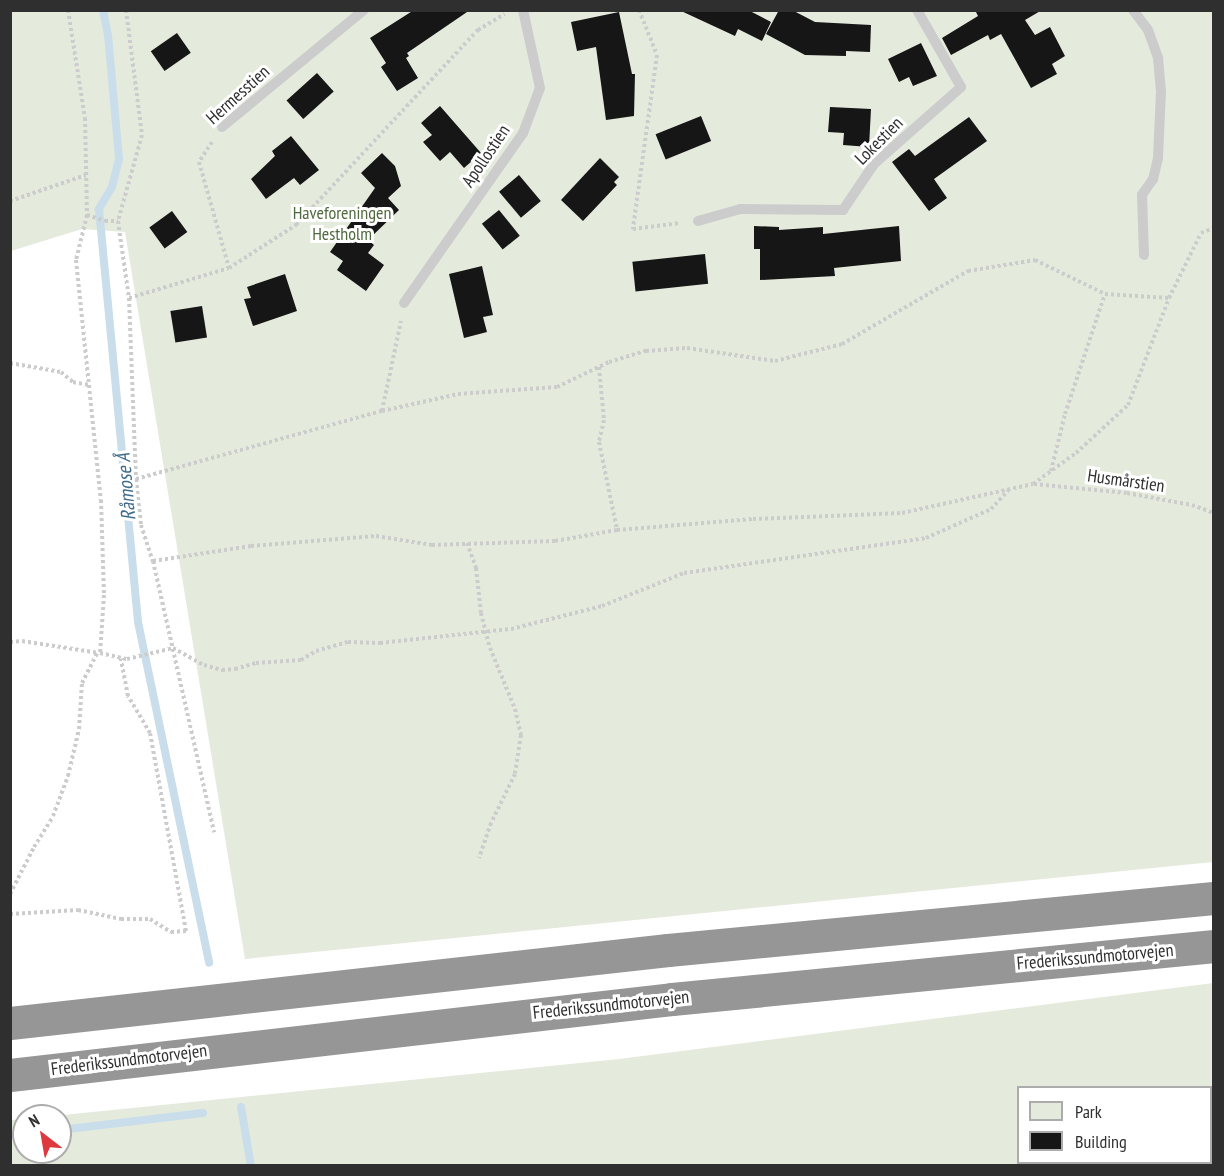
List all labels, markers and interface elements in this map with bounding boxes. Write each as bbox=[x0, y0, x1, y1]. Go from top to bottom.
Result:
street label: Hermesstien bbox=[202, 61, 274, 129]
street label: Lokestien bbox=[851, 113, 907, 169]
street label: Apollostien bbox=[457, 121, 515, 191]
park label: Haveforeningen Hestholm bbox=[293, 203, 391, 246]
water label: Råmose Å bbox=[111, 452, 141, 522]
street label: Husmårstien bbox=[1086, 465, 1166, 497]
street label: Frederikssundmotorvejen bbox=[1016, 939, 1174, 975]
street label: Frederikssundmotorvejen bbox=[532, 986, 690, 1024]
street label: Frederikssundmotorvejen bbox=[50, 1040, 208, 1080]
legend bbox=[1017, 1086, 1212, 1164]
text: Park bbox=[1075, 1100, 1102, 1123]
north arrow bbox=[12, 1104, 72, 1164]
text: N bbox=[25, 1109, 43, 1131]
text: Building bbox=[1075, 1130, 1127, 1153]

